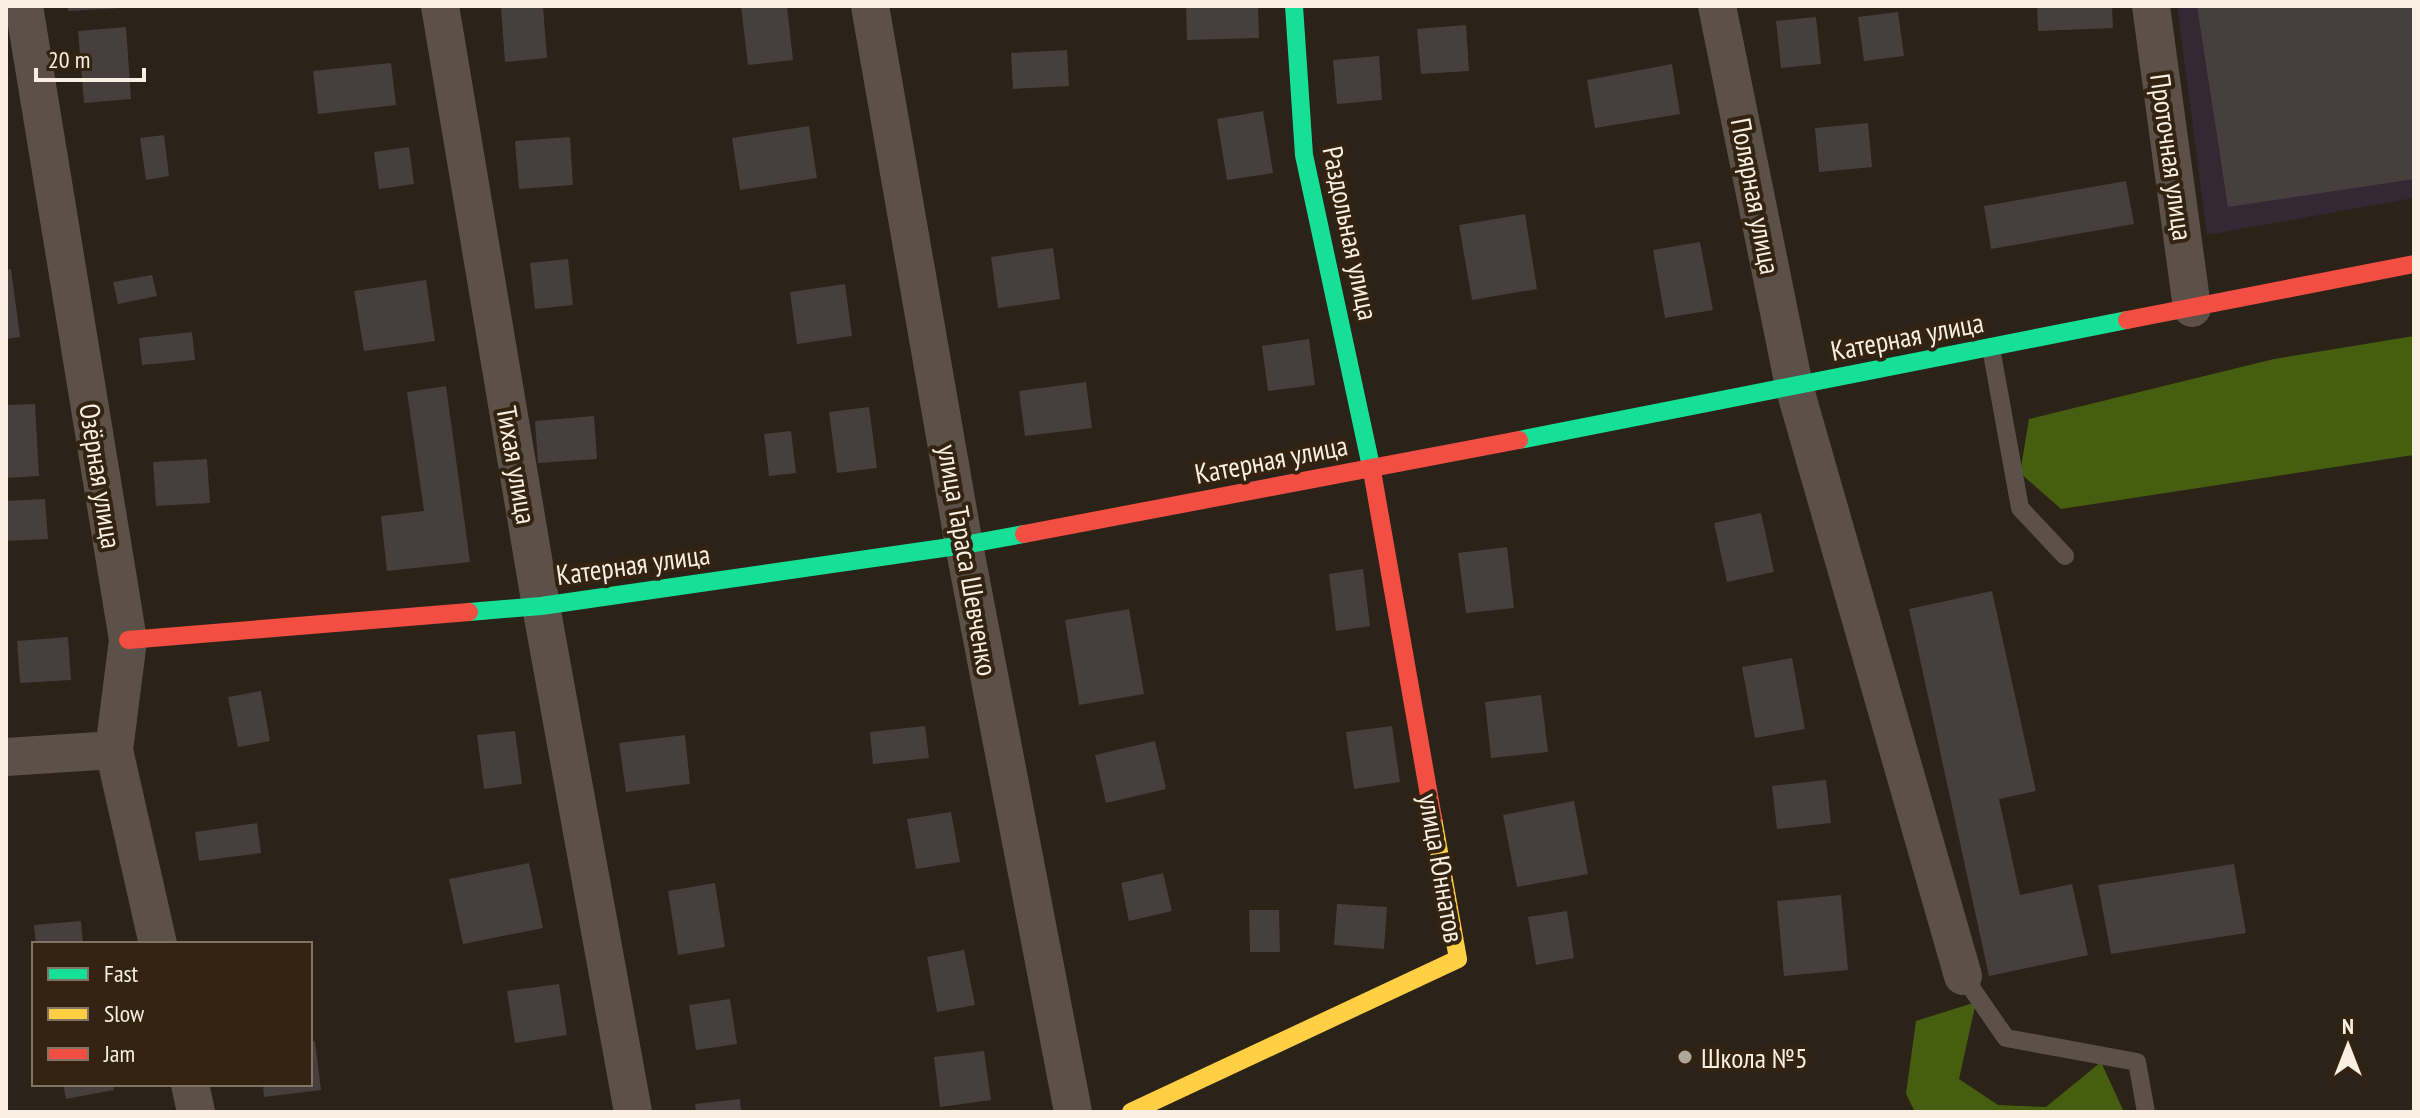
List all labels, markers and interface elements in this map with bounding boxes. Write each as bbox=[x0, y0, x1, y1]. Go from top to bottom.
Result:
scale bar bbox=[36, 32, 144, 82]
text: 20 m bbox=[48, 44, 90, 75]
street label: Проточная улица bbox=[2142, 71, 2202, 243]
street label: Полярная улица bbox=[1723, 115, 1789, 277]
street label: Раздольная улица bbox=[1315, 143, 1387, 323]
street label: Катерная улица bbox=[1827, 303, 1987, 369]
street label: Озёрная улица bbox=[71, 401, 131, 551]
street label: Тихая улица bbox=[488, 403, 546, 527]
street label: Катерная улица bbox=[1191, 426, 1351, 492]
street label: улица Тараса Шевченко bbox=[929, 441, 1007, 679]
street label: Катерная улица bbox=[554, 535, 712, 593]
street label: улица Юннатов bbox=[1411, 790, 1473, 946]
legend bbox=[32, 942, 312, 1086]
text: Fast bbox=[104, 958, 139, 989]
text: Slow bbox=[104, 998, 145, 1029]
north arrow bbox=[2308, 1006, 2388, 1086]
text: N bbox=[2342, 1012, 2354, 1040]
text: Jam bbox=[103, 1038, 135, 1069]
place label: Школа №5 bbox=[1701, 1039, 1808, 1076]
marker: Школа №5 bbox=[1676, 1048, 1694, 1066]

